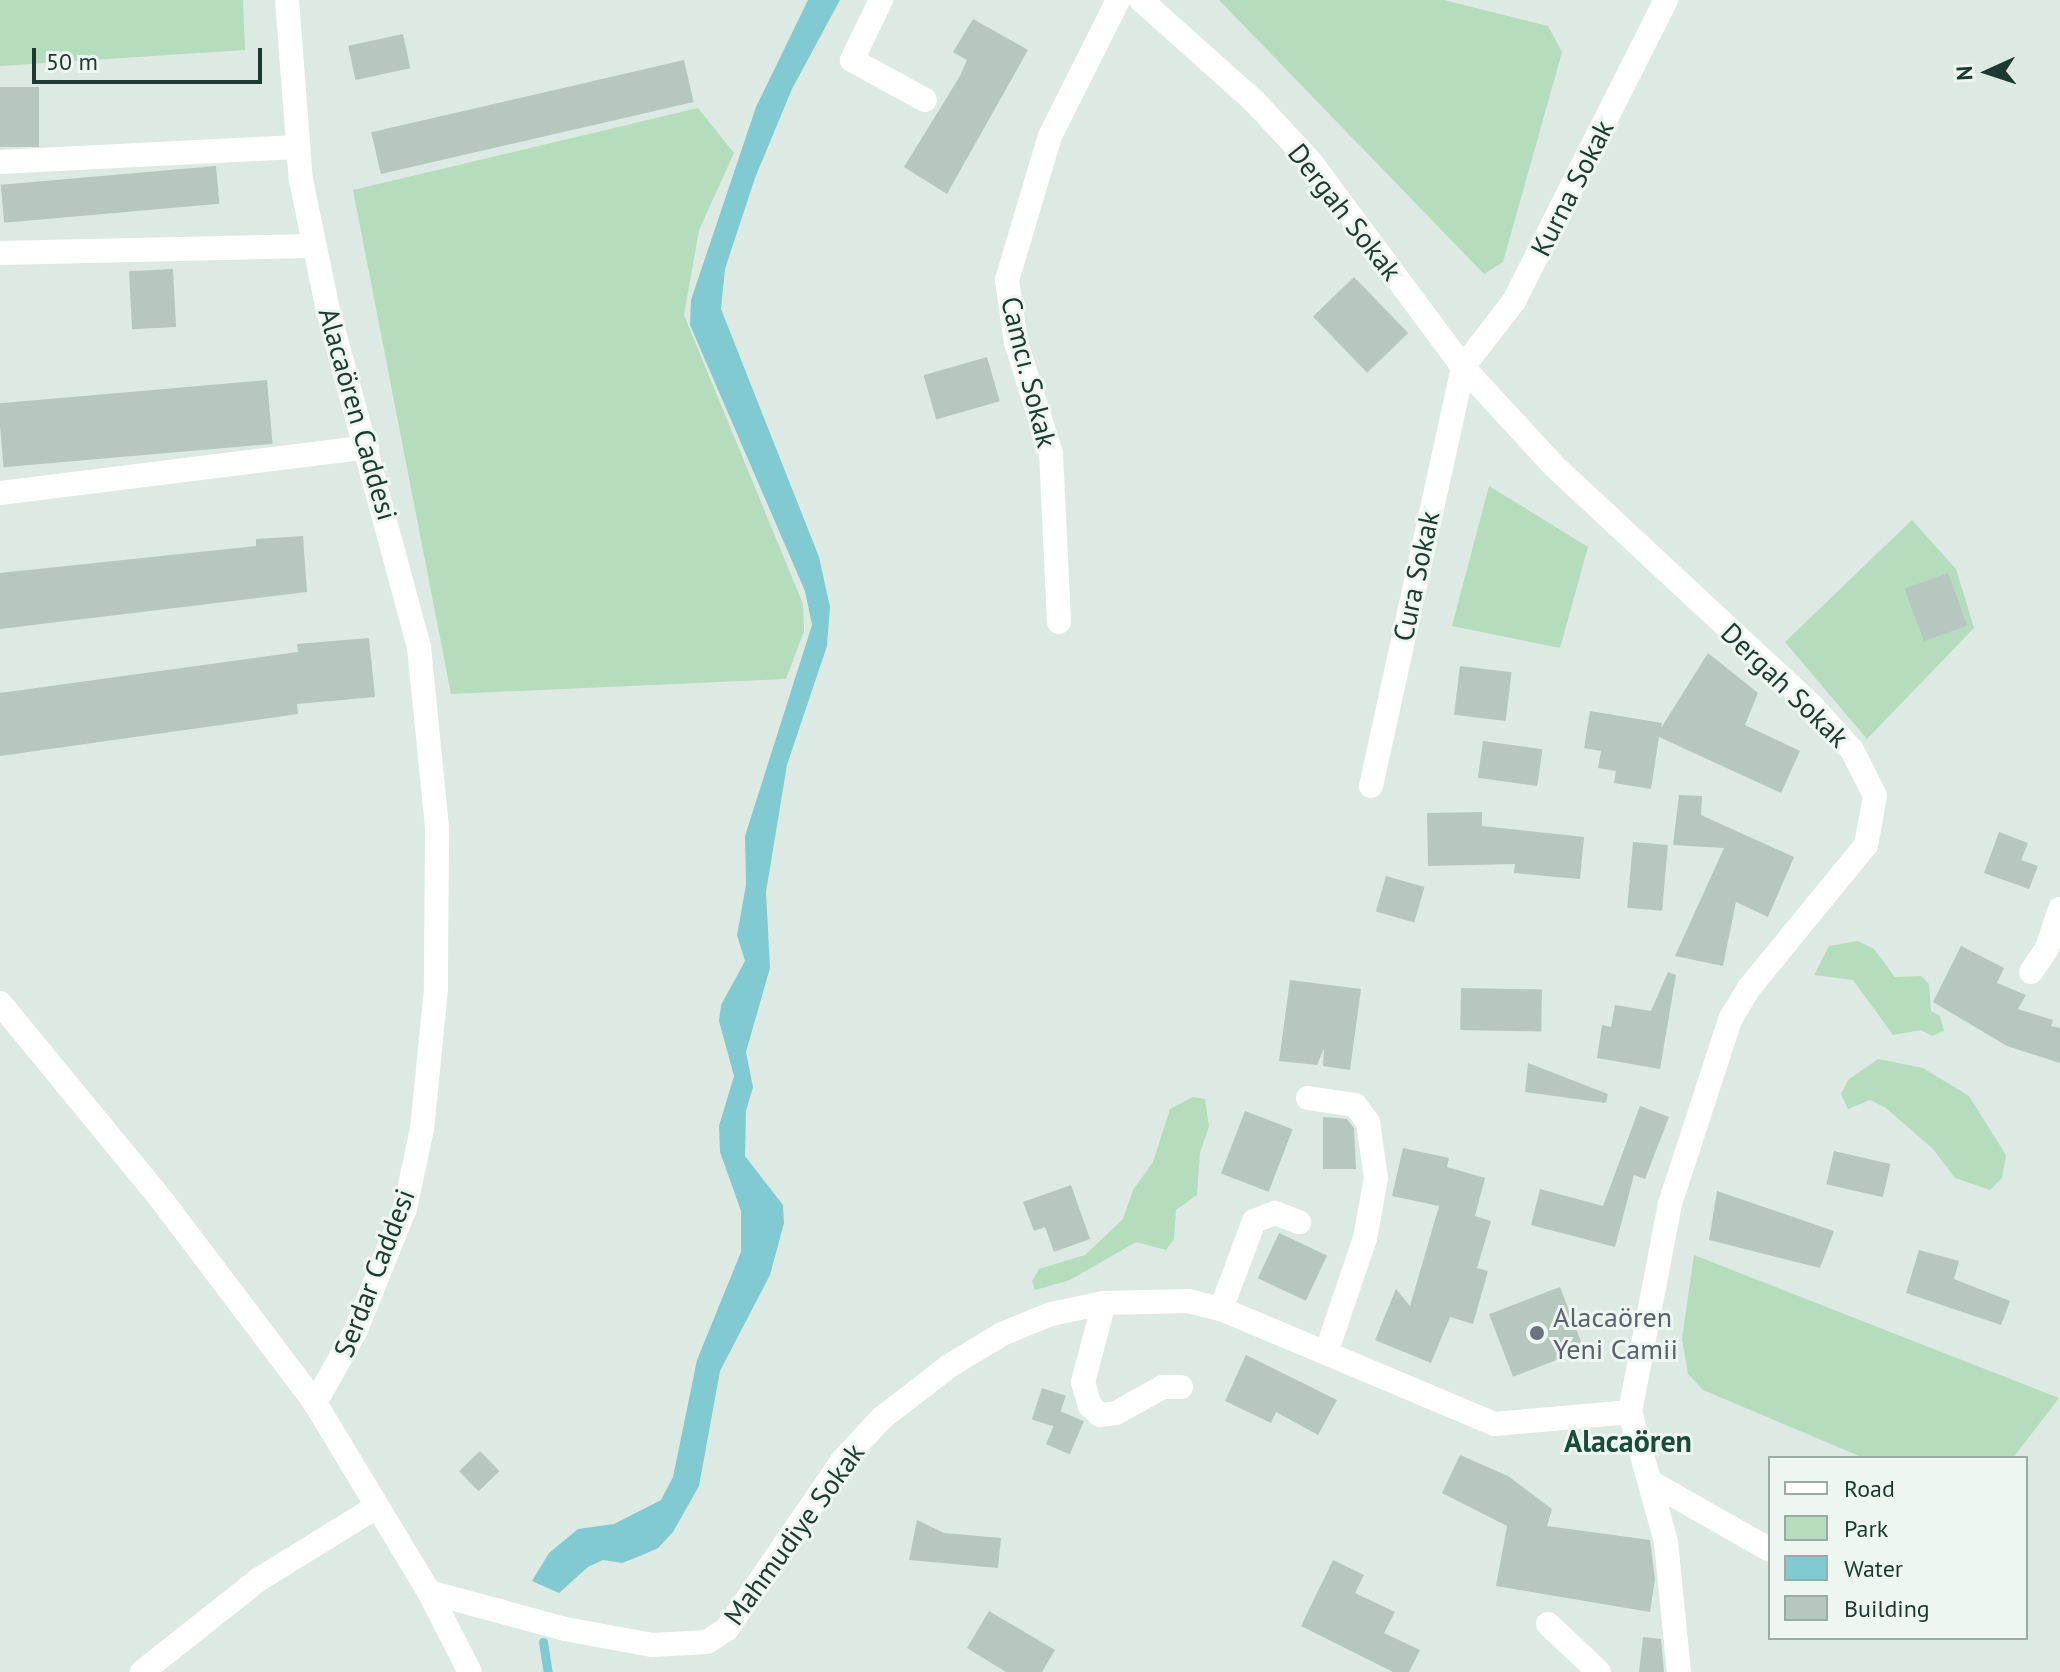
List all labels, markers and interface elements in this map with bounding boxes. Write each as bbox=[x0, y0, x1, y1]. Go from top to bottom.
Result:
scale bar bbox=[36, 32, 266, 82]
north arrow bbox=[1948, 32, 2028, 112]
text: 50 m bbox=[46, 46, 98, 77]
text: N bbox=[1950, 65, 1978, 81]
street label: Kurna Sokak bbox=[1523, 114, 1621, 262]
street label: Dergah Sokak bbox=[1281, 137, 1409, 287]
street label: Camcı. Sokak bbox=[994, 292, 1064, 452]
street label: Alacaören Caddesi bbox=[312, 304, 404, 524]
street label: Cura Sokak bbox=[1386, 508, 1446, 644]
street label: Dergah Sokak bbox=[1714, 616, 1856, 754]
street label: Serdar Caddesi bbox=[326, 1184, 422, 1362]
place label: Alacaören Yeni Camii bbox=[1553, 1300, 1678, 1366]
marker: Alacaören Yeni Camii bbox=[1528, 1324, 1546, 1342]
district label: Alacaören bbox=[1564, 1423, 1692, 1459]
street label: Mahmudiye Sokak bbox=[717, 1436, 871, 1632]
legend bbox=[1768, 1456, 2028, 1640]
text: Road bbox=[1844, 1473, 1895, 1504]
text: Park bbox=[1844, 1513, 1888, 1544]
text: Water bbox=[1844, 1553, 1903, 1584]
text: Building bbox=[1844, 1593, 1930, 1624]

